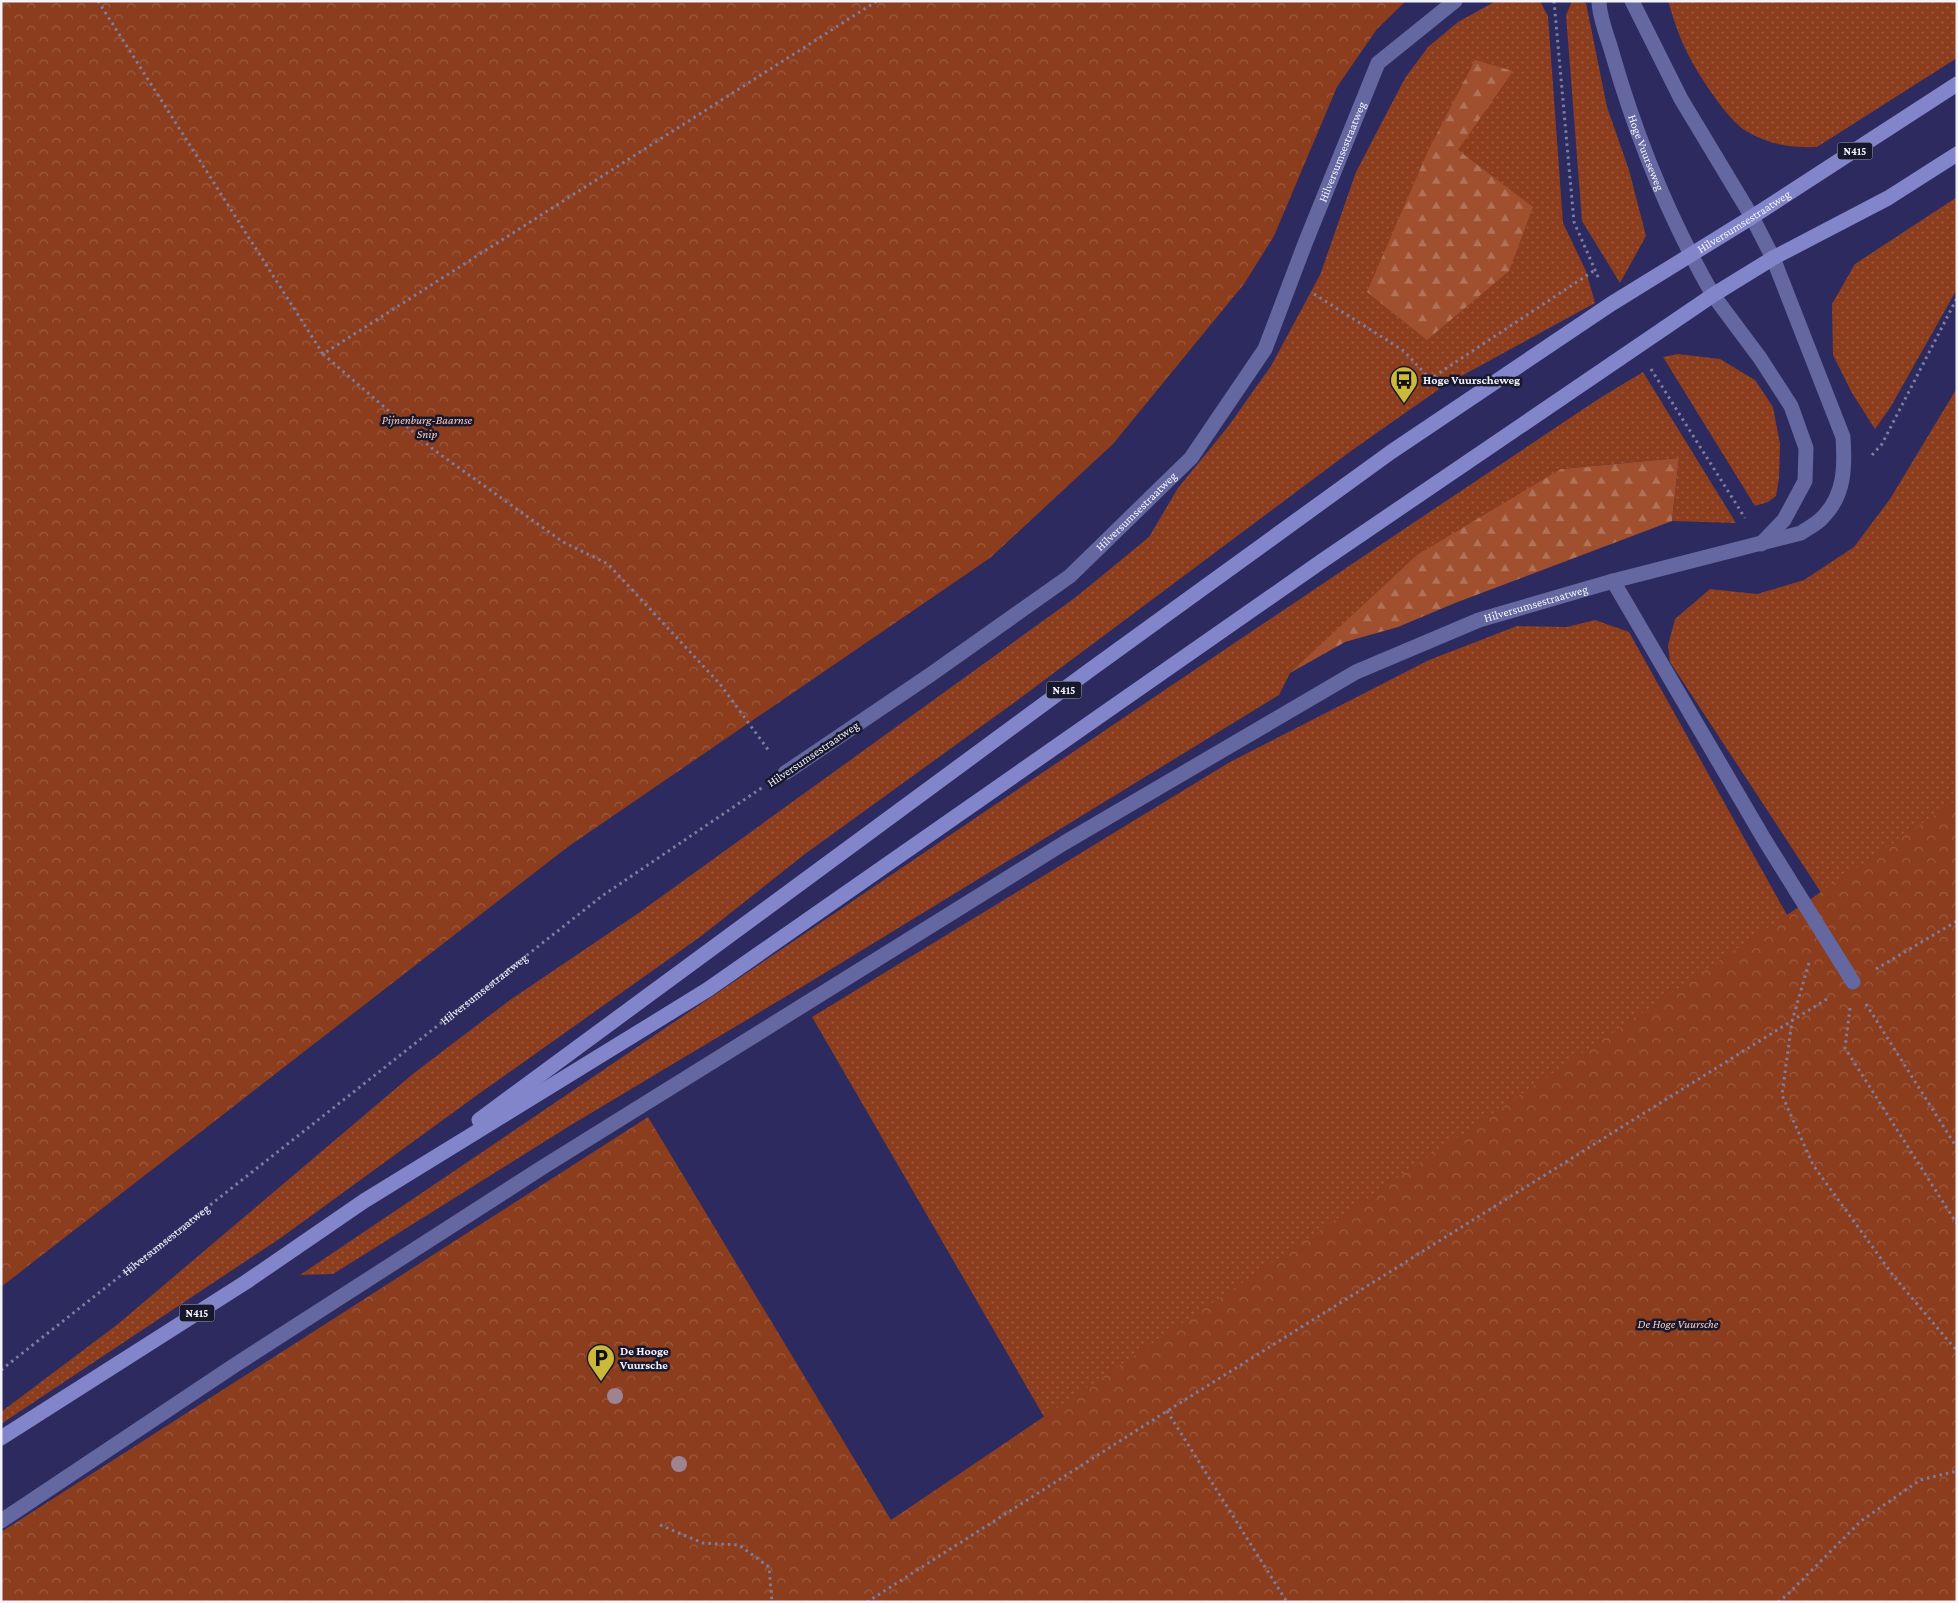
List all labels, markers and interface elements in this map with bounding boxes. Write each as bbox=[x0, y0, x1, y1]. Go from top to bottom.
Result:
street label: Hilversumsestraatweg bbox=[1315, 99, 1369, 204]
street label: Hoge Vuurseweg bbox=[1625, 113, 1667, 193]
road number: N415 bbox=[1838, 142, 1872, 160]
street label: Hilversumsestraatweg bbox=[1695, 187, 1793, 256]
bus stop icon: Hoge Vuurscheweg bbox=[1389, 365, 1419, 404]
place label: Hoge Vuurscheweg bbox=[1423, 373, 1520, 387]
park label: Pijnenburg-Baarnse Snip bbox=[382, 413, 473, 441]
street label: Hilversumsestraatweg bbox=[1093, 469, 1180, 554]
street label: Hilversumsestraatweg bbox=[1482, 582, 1589, 625]
road number: N415 bbox=[1046, 682, 1082, 698]
street label: Hilversumsestraatweg bbox=[765, 718, 862, 790]
street label: Hilversumsestraatweg bbox=[437, 950, 531, 1028]
street label: Hilversumsestraatweg bbox=[119, 1201, 213, 1279]
road number: N415 bbox=[180, 1305, 214, 1322]
park label: De Hoge Vuursche bbox=[1638, 1317, 1719, 1331]
parking icon: De Hooge Vuursche bbox=[586, 1343, 616, 1382]
place label: De Hooge Vuursche bbox=[619, 1344, 669, 1372]

